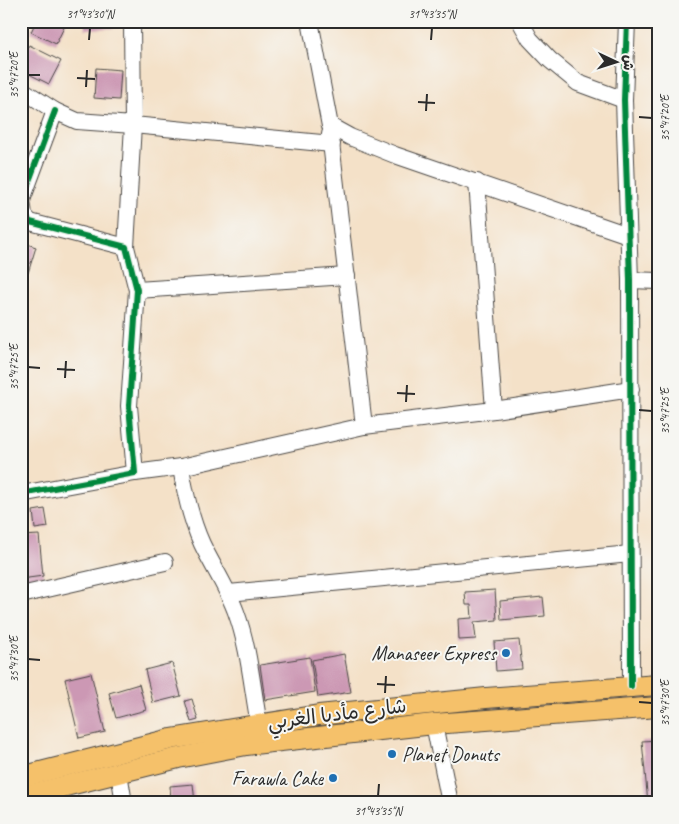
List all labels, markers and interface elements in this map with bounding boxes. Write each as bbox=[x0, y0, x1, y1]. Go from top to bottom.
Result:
text: 31°43'30"N bbox=[66, 6, 115, 22]
text: 31°43'35"N bbox=[408, 6, 457, 22]
north arrow bbox=[592, 38, 642, 88]
text: 35°47'20"E bbox=[6, 50, 22, 98]
text: ش bbox=[619, 55, 637, 71]
text: 35°47'20"E bbox=[657, 93, 673, 141]
text: 35°47'25"E bbox=[6, 342, 22, 390]
text: 35°47'25"E bbox=[657, 386, 673, 434]
text: 35°47'30"E bbox=[6, 634, 22, 682]
place label: Manaseer Express bbox=[371, 641, 498, 666]
marker: Manaseer Express bbox=[500, 647, 512, 659]
text: 35°47'30"E bbox=[657, 678, 673, 726]
street label: شارع مأدبا الغربي bbox=[266, 693, 409, 740]
place label: Planet Donuts bbox=[402, 742, 501, 767]
marker: Planet Donuts bbox=[386, 748, 398, 760]
place label: Farawla Cake bbox=[232, 766, 324, 791]
marker: Farawla Cake bbox=[327, 772, 339, 784]
text: 31°43'35"N bbox=[354, 803, 403, 819]

